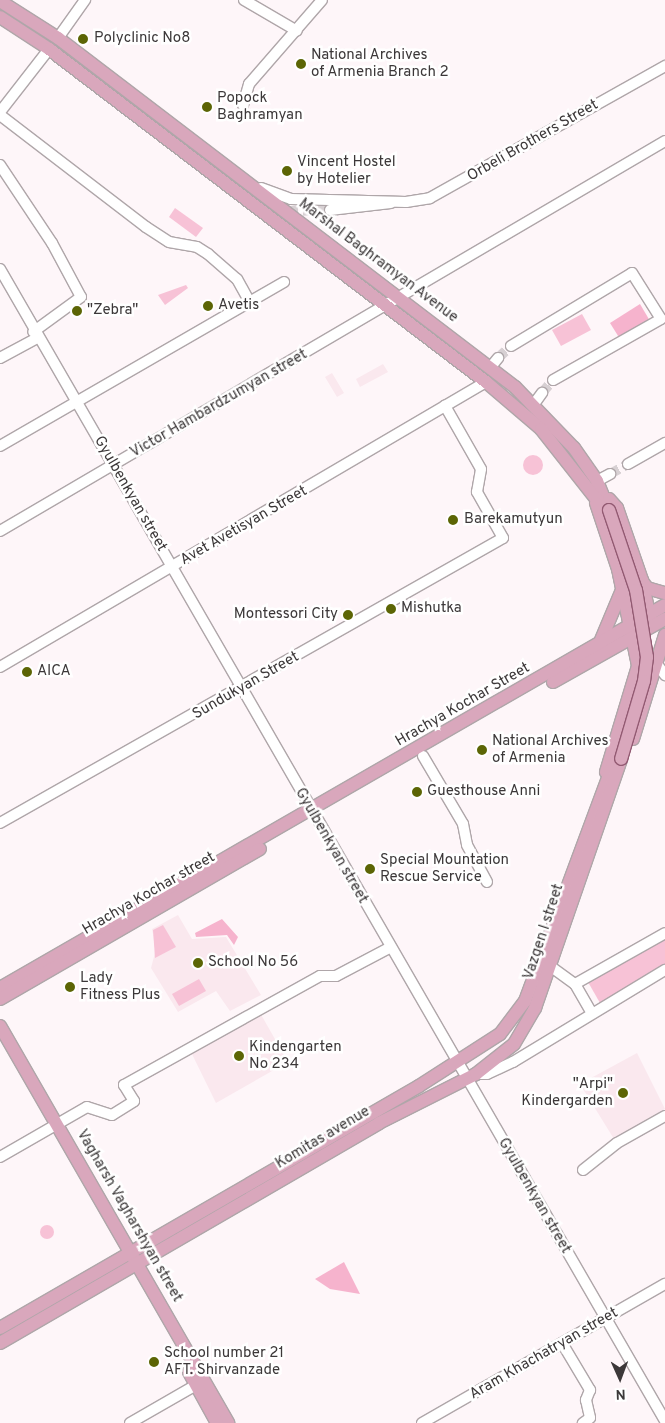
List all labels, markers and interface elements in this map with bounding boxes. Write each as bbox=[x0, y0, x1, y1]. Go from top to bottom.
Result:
place label: Polyclinic No8 bbox=[94, 30, 190, 48]
marker: Polyclinic No8 bbox=[76, 32, 90, 46]
place label: National Archives of Armenia Branch 2 bbox=[311, 46, 449, 81]
marker: National Archives of Armenia Branch 2 bbox=[295, 58, 307, 70]
place label: Popock Baghramyan bbox=[217, 89, 303, 124]
street label: Orbeli Brothers Street bbox=[464, 96, 602, 186]
marker: Popock Baghramyan bbox=[201, 101, 213, 113]
place label: Vincent Hostel by Hotelier bbox=[297, 153, 396, 188]
marker: Vincent Hostel by Hotelier bbox=[281, 165, 293, 177]
street label: Marshal Baghramyan Avenue bbox=[294, 195, 462, 327]
place label: Avetis bbox=[218, 297, 259, 315]
marker: Avetis bbox=[202, 300, 214, 312]
place label: "Zebra" bbox=[87, 302, 138, 320]
marker: "Zebra" bbox=[71, 305, 83, 317]
street label: Victor Hambardzumyan street bbox=[127, 346, 311, 462]
street label: Gyulbenkyan street bbox=[90, 433, 170, 555]
street label: Avet Avetisyan Street bbox=[177, 482, 311, 570]
place label: Barekamutyun bbox=[464, 511, 563, 529]
marker: Barekamutyun bbox=[446, 513, 460, 527]
place label: Mishutka bbox=[401, 600, 462, 618]
marker: Mishutka bbox=[385, 603, 397, 615]
place label: Montessori City bbox=[234, 606, 338, 624]
marker: Montessori City bbox=[342, 609, 354, 621]
street label: Sundukyan Street bbox=[190, 648, 302, 724]
street label: Hrachya Kochar Street bbox=[393, 659, 533, 751]
place label: AICA bbox=[37, 663, 71, 681]
marker: AICA bbox=[21, 666, 33, 678]
place label: National Archives of Armenia bbox=[492, 732, 609, 767]
marker: National Archives of Armenia bbox=[476, 744, 488, 756]
place label: Guesthouse Anni bbox=[427, 783, 541, 801]
street label: Gyulbenkyan street bbox=[291, 785, 371, 907]
marker: Guesthouse Anni bbox=[411, 786, 423, 798]
street label: Hrachya Kochar street bbox=[80, 849, 218, 939]
place label: Special Mountation Rescue Service bbox=[380, 851, 509, 886]
marker: Special Mountation Rescue Service bbox=[364, 863, 376, 875]
street label: Vazgen I street bbox=[520, 882, 568, 982]
place label: School No 56 bbox=[208, 954, 298, 972]
marker: School No 56 bbox=[192, 957, 204, 969]
place label: Lady Fitness Plus bbox=[80, 969, 160, 1004]
marker: Lady Fitness Plus bbox=[64, 981, 76, 993]
place label: Kindengarten No 234 bbox=[249, 1038, 342, 1073]
marker: Kindengarten No 234 bbox=[233, 1050, 245, 1062]
place label: "Arpi" Kindergarden bbox=[521, 1075, 613, 1110]
marker: "Arpi" Kindergarden bbox=[617, 1087, 629, 1099]
street label: Komitas avenue bbox=[273, 1103, 373, 1173]
street label: Vagharsh Vagharshyan street bbox=[72, 1126, 186, 1306]
street label: Gyulbenkyan street bbox=[494, 1135, 574, 1257]
street label: Aram Khachatryan street bbox=[467, 1304, 621, 1404]
place label: School number 21 AFT. Shirvanzade bbox=[164, 1344, 284, 1379]
north arrow bbox=[595, 1353, 645, 1403]
marker: School number 21 AFT. Shirvanzade bbox=[148, 1356, 160, 1368]
text: N bbox=[615, 1385, 626, 1402]

